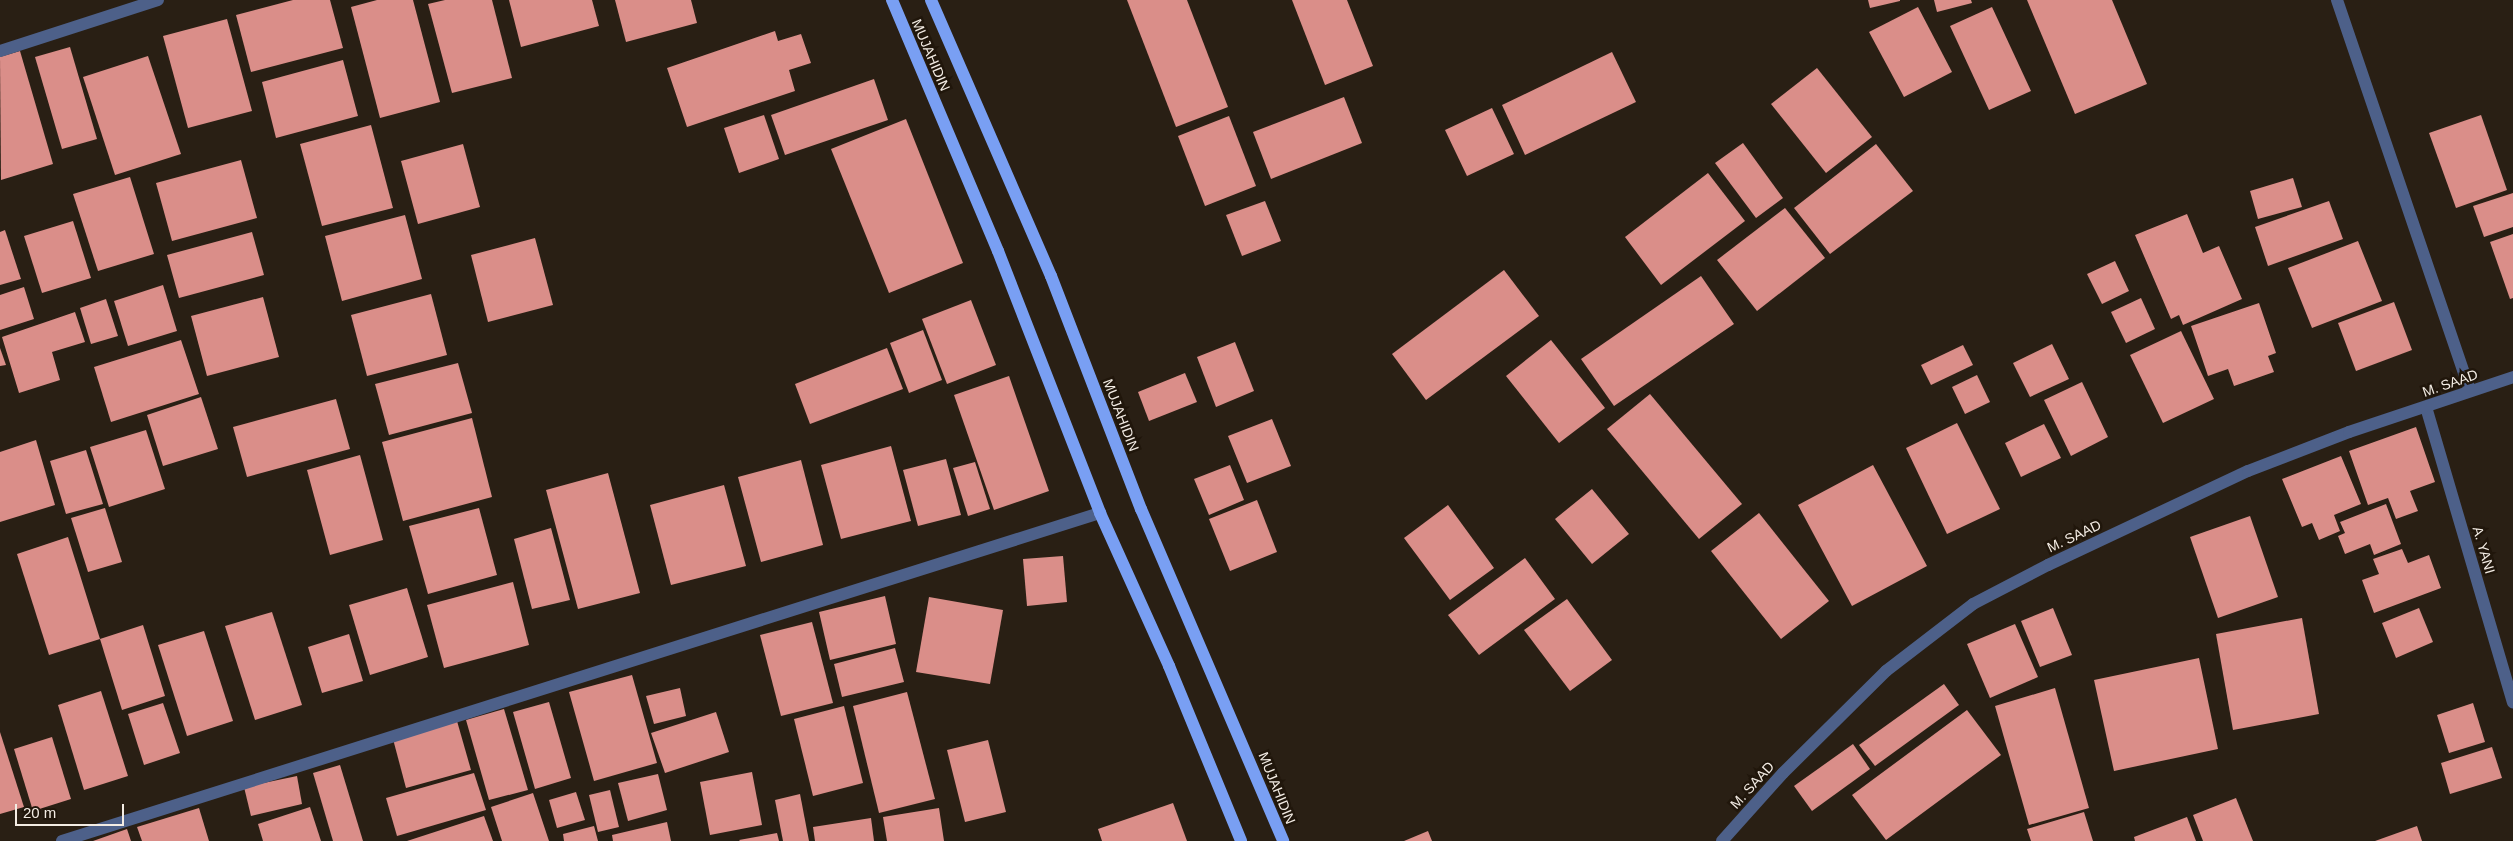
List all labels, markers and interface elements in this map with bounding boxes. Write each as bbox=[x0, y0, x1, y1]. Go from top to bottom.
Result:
street label: MUJAHIDIN bbox=[908, 17, 954, 93]
street label: M. SAAD bbox=[2420, 366, 2480, 400]
street label: MUJAHIDIN bbox=[1100, 376, 1142, 454]
street label: M. SAAD bbox=[2044, 516, 2104, 556]
street label: A. YANI bbox=[2469, 524, 2499, 576]
street label: MUJAHIDIN bbox=[1255, 750, 1299, 826]
street label: M. SAAD bbox=[1726, 758, 1778, 812]
scale bar bbox=[18, 794, 126, 826]
text: 20 m bbox=[23, 804, 56, 821]

